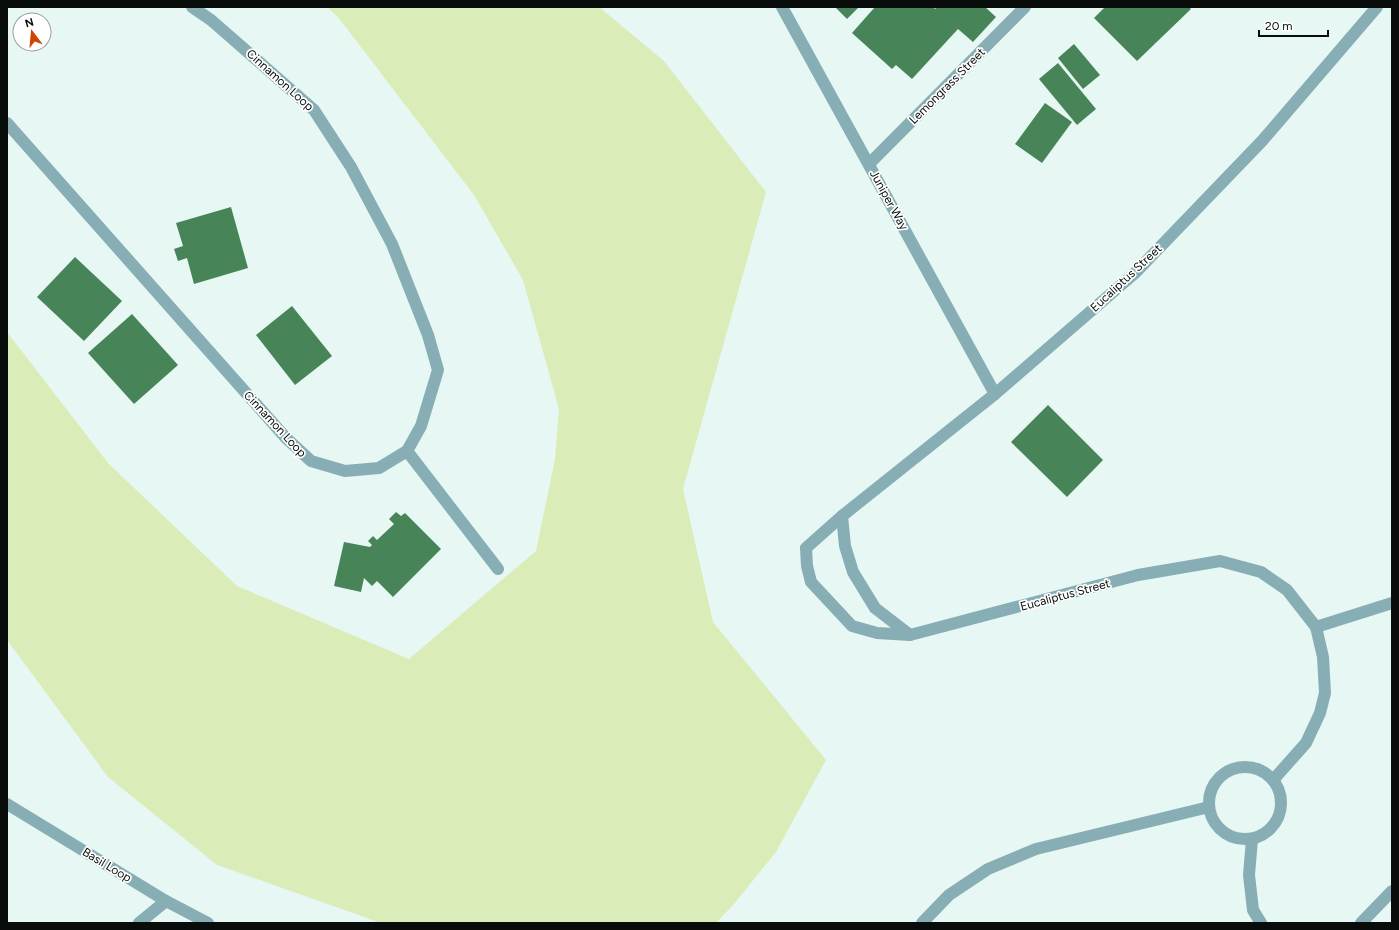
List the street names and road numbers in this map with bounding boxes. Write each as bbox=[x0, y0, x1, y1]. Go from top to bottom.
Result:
street label: Lemongrass Street bbox=[906, 45, 988, 127]
street label: Cinnamon Loop bbox=[244, 46, 316, 114]
street label: Juniper Way bbox=[867, 168, 912, 233]
street label: Eucaliptus Street bbox=[1087, 241, 1165, 315]
street label: Cinnamon Loop bbox=[241, 388, 309, 460]
street label: Eucaliptus Street bbox=[1019, 576, 1112, 614]
street label: Basil Loop bbox=[80, 845, 134, 885]

